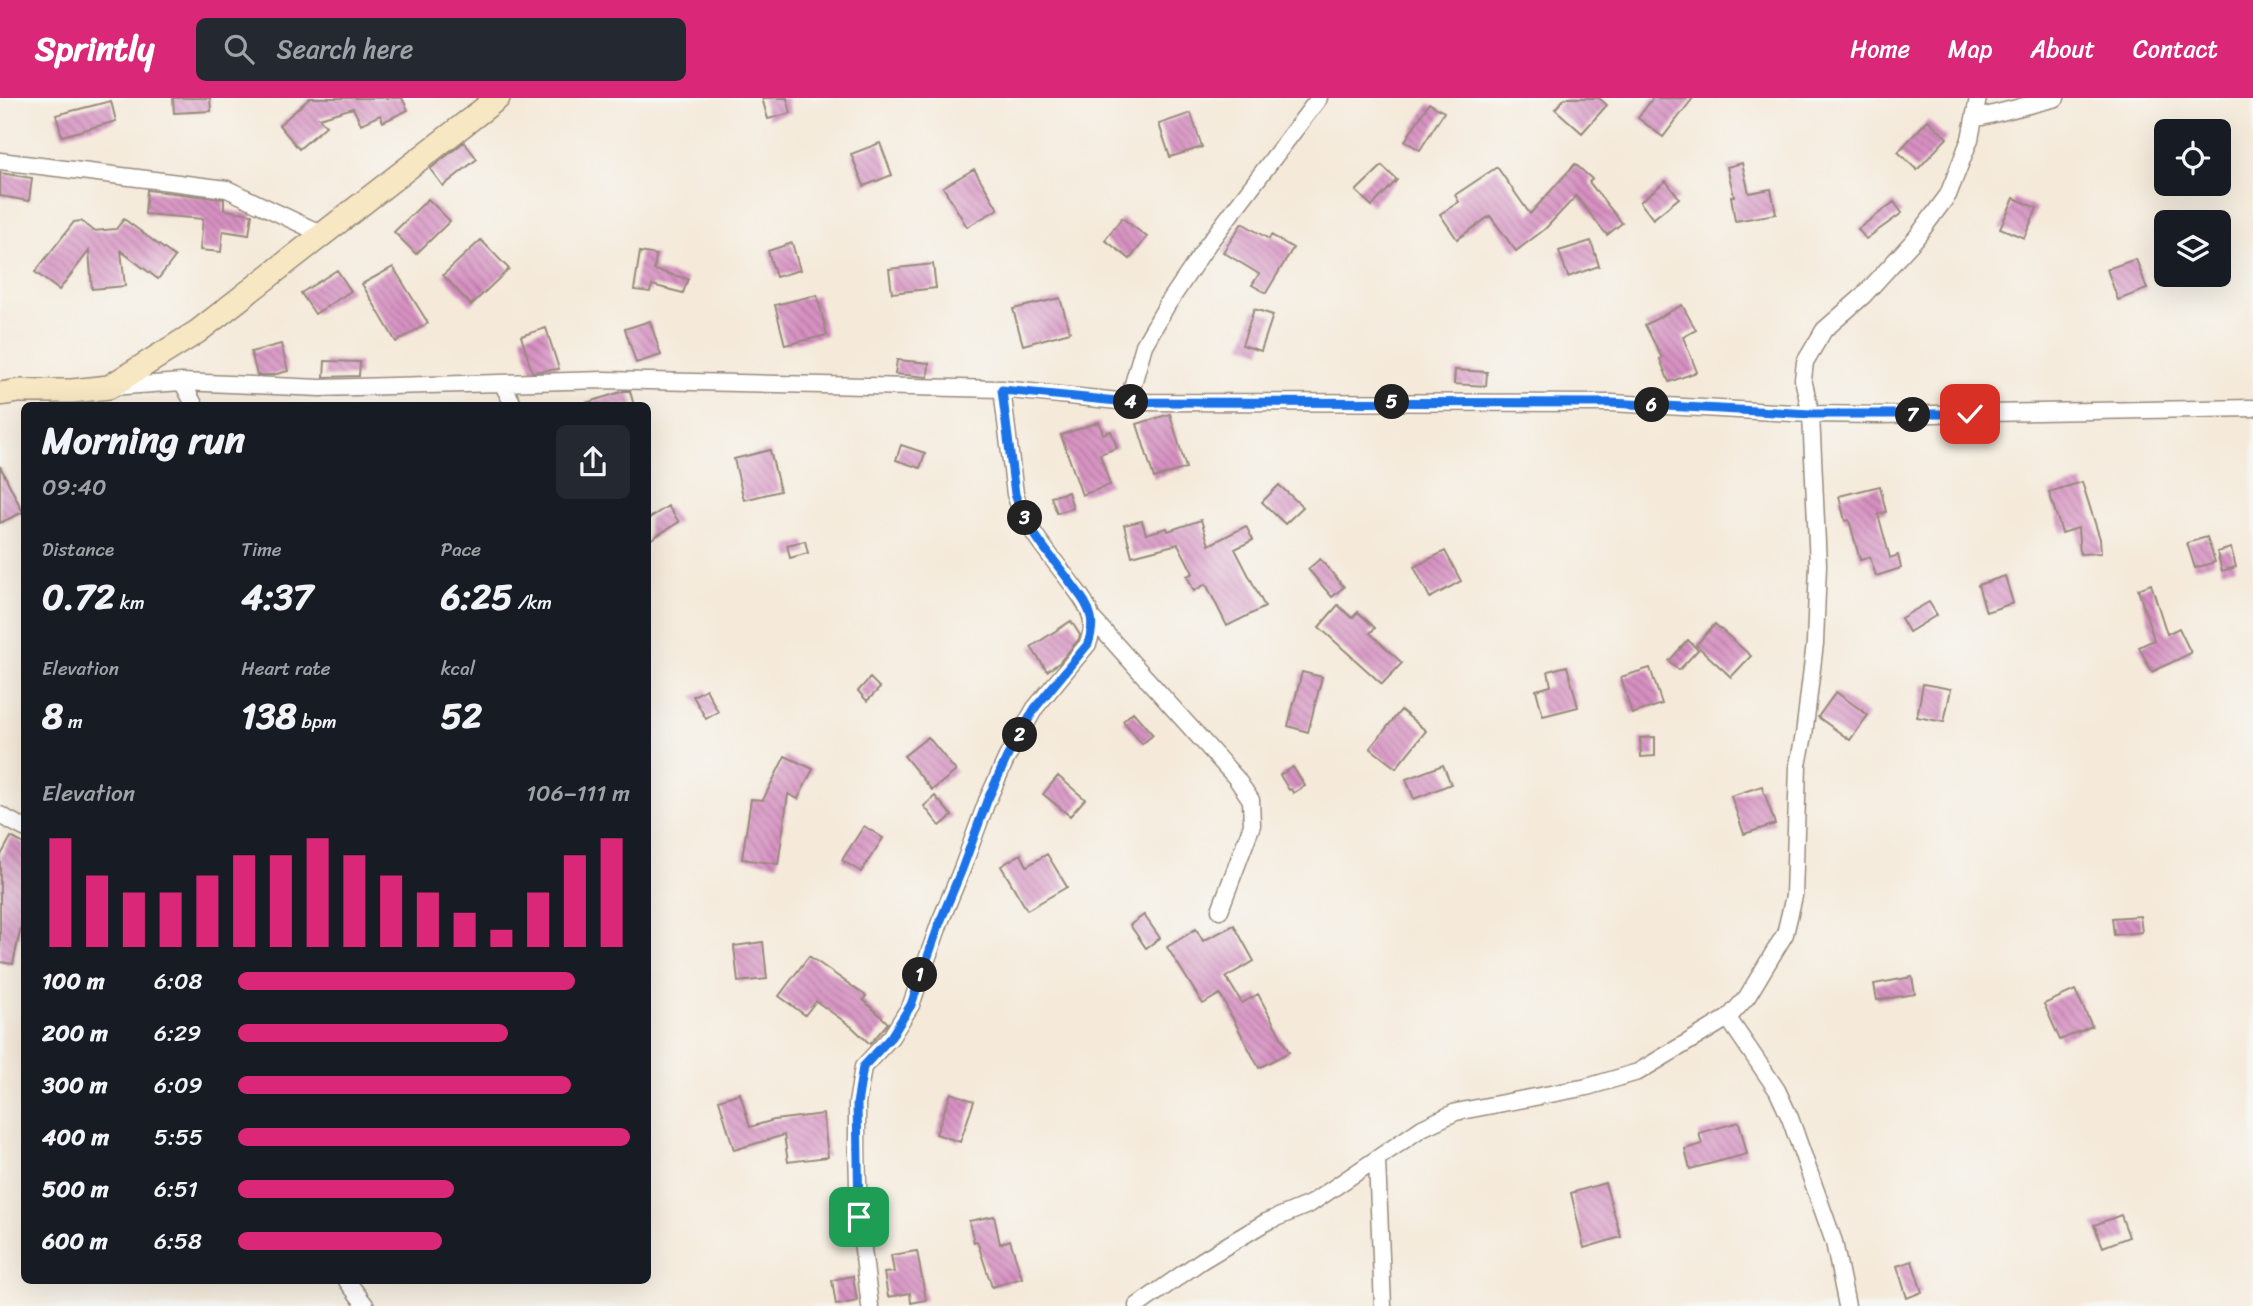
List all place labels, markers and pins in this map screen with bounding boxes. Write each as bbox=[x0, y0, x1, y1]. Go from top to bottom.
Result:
pin: 4 bbox=[1114, 384, 1148, 420]
pin: 5 bbox=[1374, 384, 1410, 420]
pin bbox=[1940, 384, 2000, 444]
pin: 6 bbox=[1634, 388, 1670, 422]
pin: 7 bbox=[1896, 398, 1930, 432]
pin: 3 bbox=[1007, 500, 1042, 536]
pin: 2 bbox=[1002, 718, 1038, 752]
pin: 1 bbox=[902, 958, 937, 992]
pin bbox=[829, 1187, 889, 1247]

